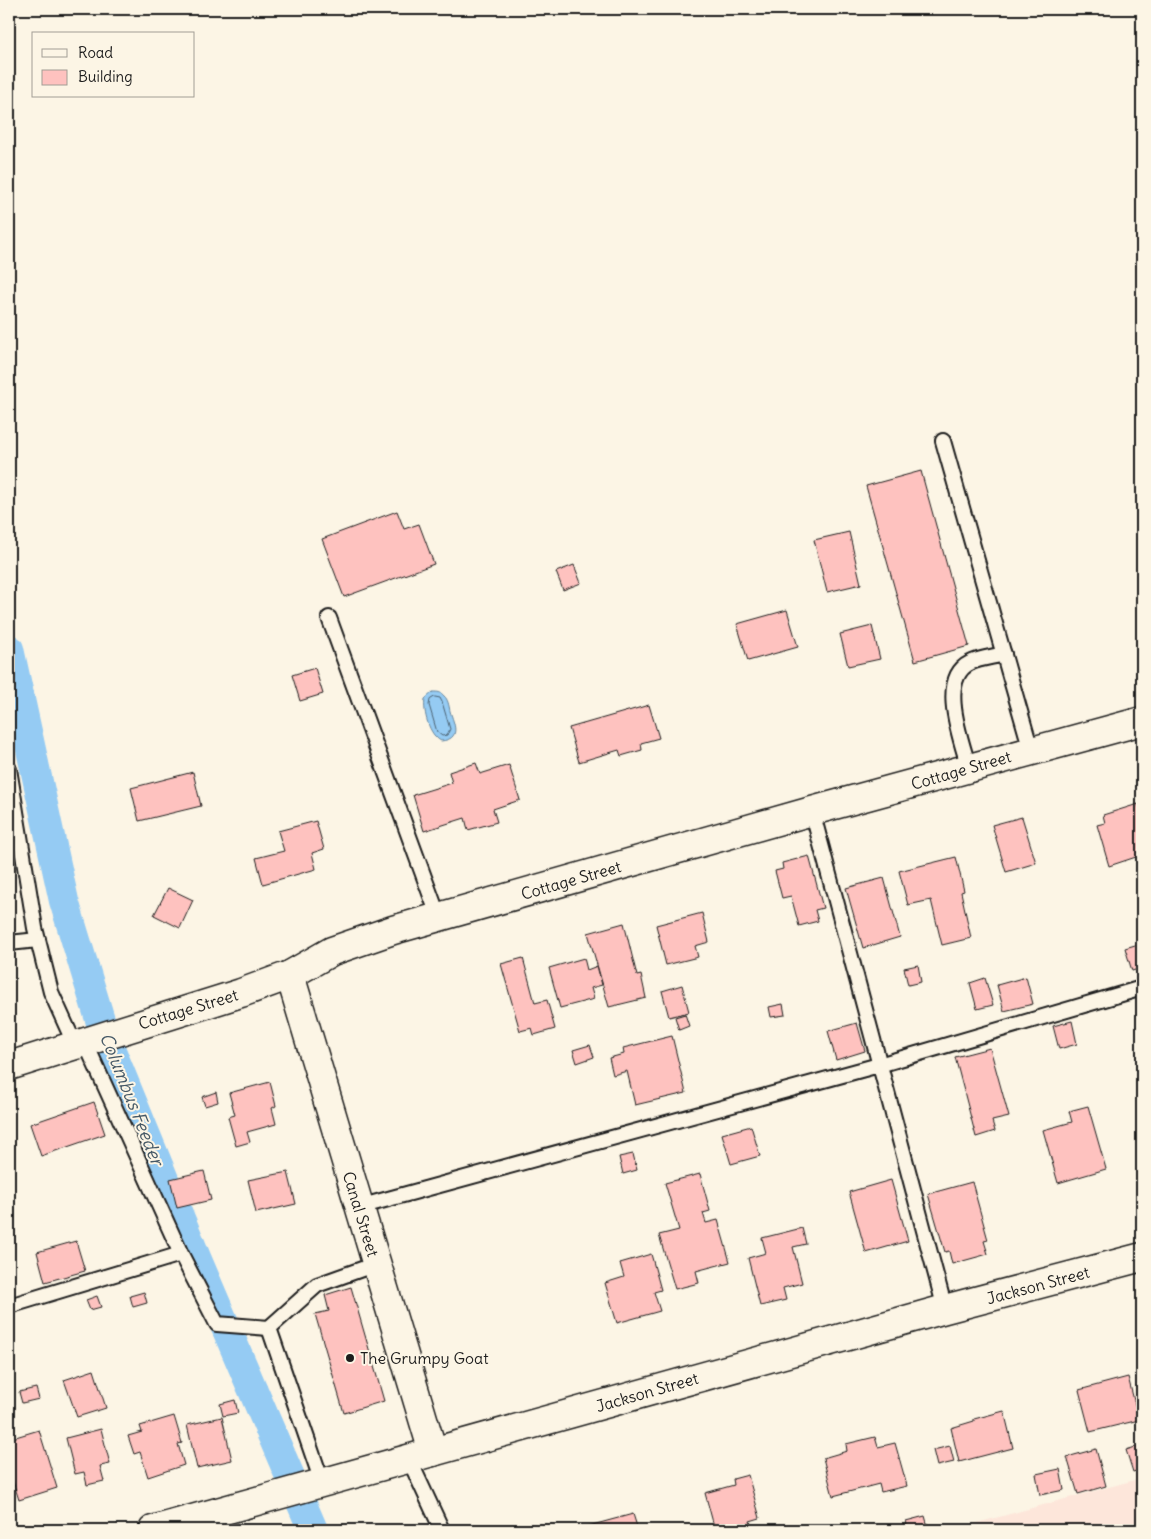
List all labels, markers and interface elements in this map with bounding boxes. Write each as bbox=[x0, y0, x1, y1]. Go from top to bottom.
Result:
legend bbox=[32, 32, 195, 98]
text: Road bbox=[78, 43, 113, 62]
text: Building bbox=[78, 67, 133, 86]
street label: Cottage Street bbox=[909, 746, 1014, 794]
street label: Cottage Street bbox=[519, 856, 624, 904]
street label: Cottage Street bbox=[136, 984, 241, 1034]
water label: Columbus Feeder bbox=[95, 1029, 170, 1171]
street label: Canal Street bbox=[339, 1169, 384, 1260]
street label: Jackson Street bbox=[984, 1262, 1092, 1308]
place label: The Grumpy Goat bbox=[360, 1348, 489, 1368]
marker: The Grumpy Goat bbox=[344, 1352, 356, 1364]
street label: Jackson Street bbox=[594, 1368, 701, 1416]

